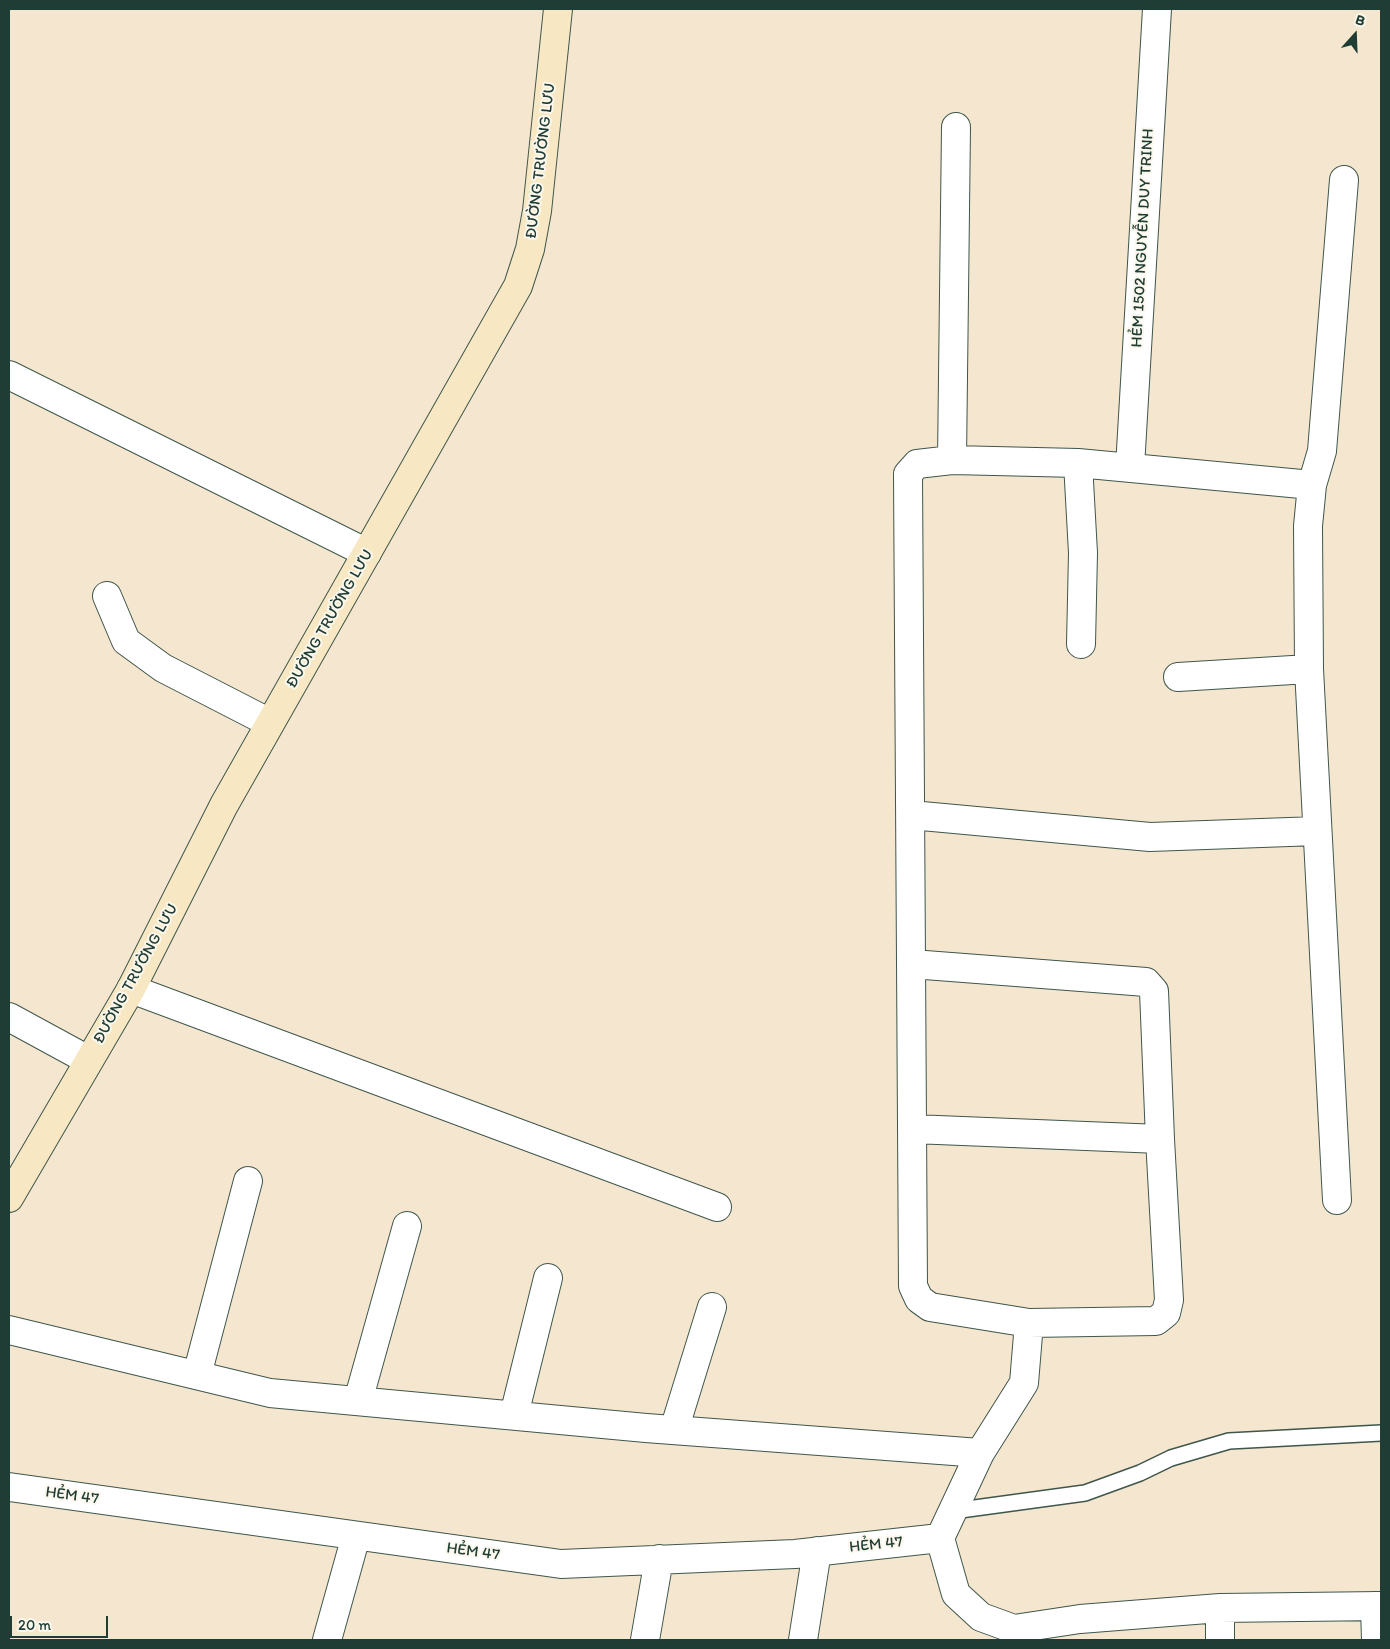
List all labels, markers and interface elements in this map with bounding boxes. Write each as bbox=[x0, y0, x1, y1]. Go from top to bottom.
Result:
north arrow bbox=[1330, 10, 1380, 60]
text: B bbox=[1353, 11, 1367, 30]
street label: ĐƯỜNG TRƯỜNG LƯU bbox=[522, 82, 560, 240]
street label: HẺM 1502 NGUYỄN DUY TRINH bbox=[1128, 128, 1158, 348]
street label: ĐƯỜNG TRƯỜNG LƯU bbox=[282, 546, 378, 692]
street label: ĐƯỜNG TRƯỜNG LƯU bbox=[90, 901, 182, 1047]
street label: HẺM 47 bbox=[44, 1483, 100, 1509]
street label: HẺM 47 bbox=[848, 1533, 904, 1557]
street label: HẺM 47 bbox=[445, 1539, 501, 1565]
scale bar bbox=[12, 1606, 110, 1638]
text: 20 m bbox=[18, 1616, 51, 1634]

